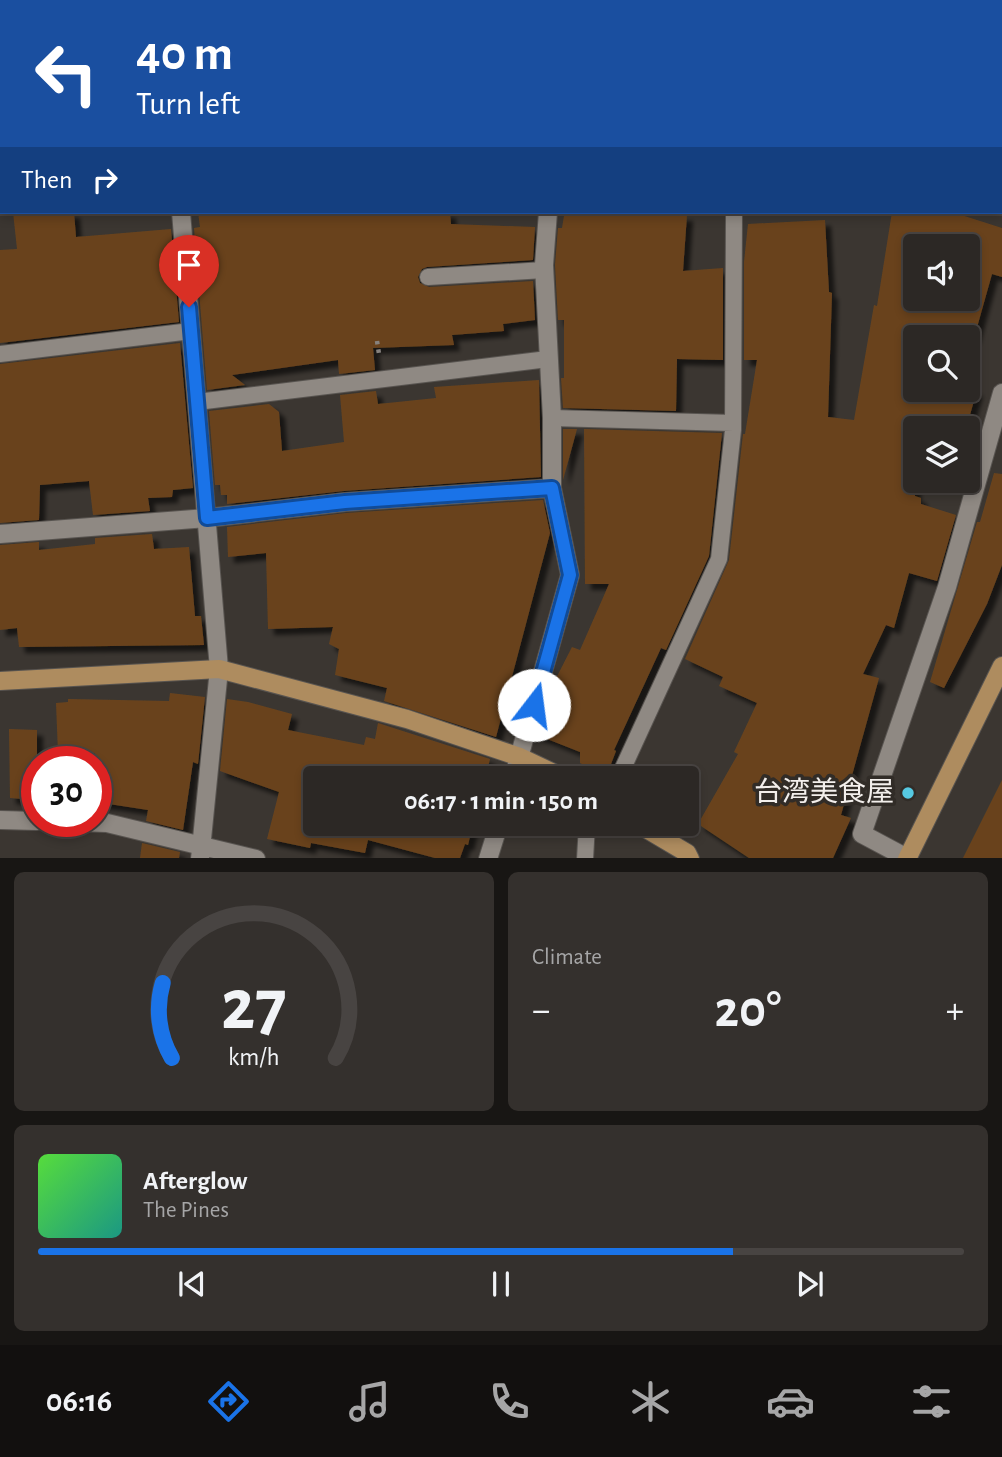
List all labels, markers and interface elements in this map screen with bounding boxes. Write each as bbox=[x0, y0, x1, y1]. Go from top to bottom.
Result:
icon: left bbox=[21, 28, 112, 119]
text: 40 m bbox=[136, 30, 233, 79]
text: Turn left bbox=[136, 88, 240, 120]
icon: right bbox=[86, 161, 124, 199]
text: Then bbox=[21, 167, 72, 193]
map controls bbox=[903, 234, 980, 493]
button: sound bbox=[903, 234, 980, 311]
pin bbox=[159, 235, 219, 307]
icon: arrive bbox=[170, 246, 208, 284]
button: search bbox=[903, 325, 980, 402]
button: layers bbox=[903, 416, 980, 493]
position arrow bbox=[497, 668, 571, 742]
speed limit sign: 30 bbox=[21, 746, 112, 837]
place label: 台湾美食屋 bbox=[754, 777, 894, 807]
marker: 台湾美食屋 bbox=[900, 785, 916, 801]
text: 06:17 · 1 min · 150 m bbox=[404, 788, 598, 814]
text: Climate bbox=[532, 946, 602, 969]
text: 27 bbox=[221, 970, 287, 1043]
text: 20° bbox=[715, 984, 781, 1036]
text: − bbox=[532, 992, 550, 1030]
text: + bbox=[946, 992, 964, 1030]
text: km/h bbox=[228, 1044, 280, 1069]
text: Afterglow bbox=[143, 1168, 247, 1194]
text: The Pines bbox=[143, 1199, 229, 1222]
icon: previous bbox=[173, 1265, 211, 1303]
icon: pause bbox=[482, 1265, 520, 1303]
icon: next bbox=[791, 1265, 829, 1303]
icon: directions bbox=[204, 1377, 253, 1426]
icon: music bbox=[345, 1377, 394, 1426]
icon: phone bbox=[485, 1377, 534, 1426]
icon: climate bbox=[626, 1377, 675, 1426]
icon: car bbox=[766, 1377, 815, 1426]
icon: filters bbox=[907, 1377, 956, 1426]
text: 06:16 bbox=[46, 1385, 112, 1417]

